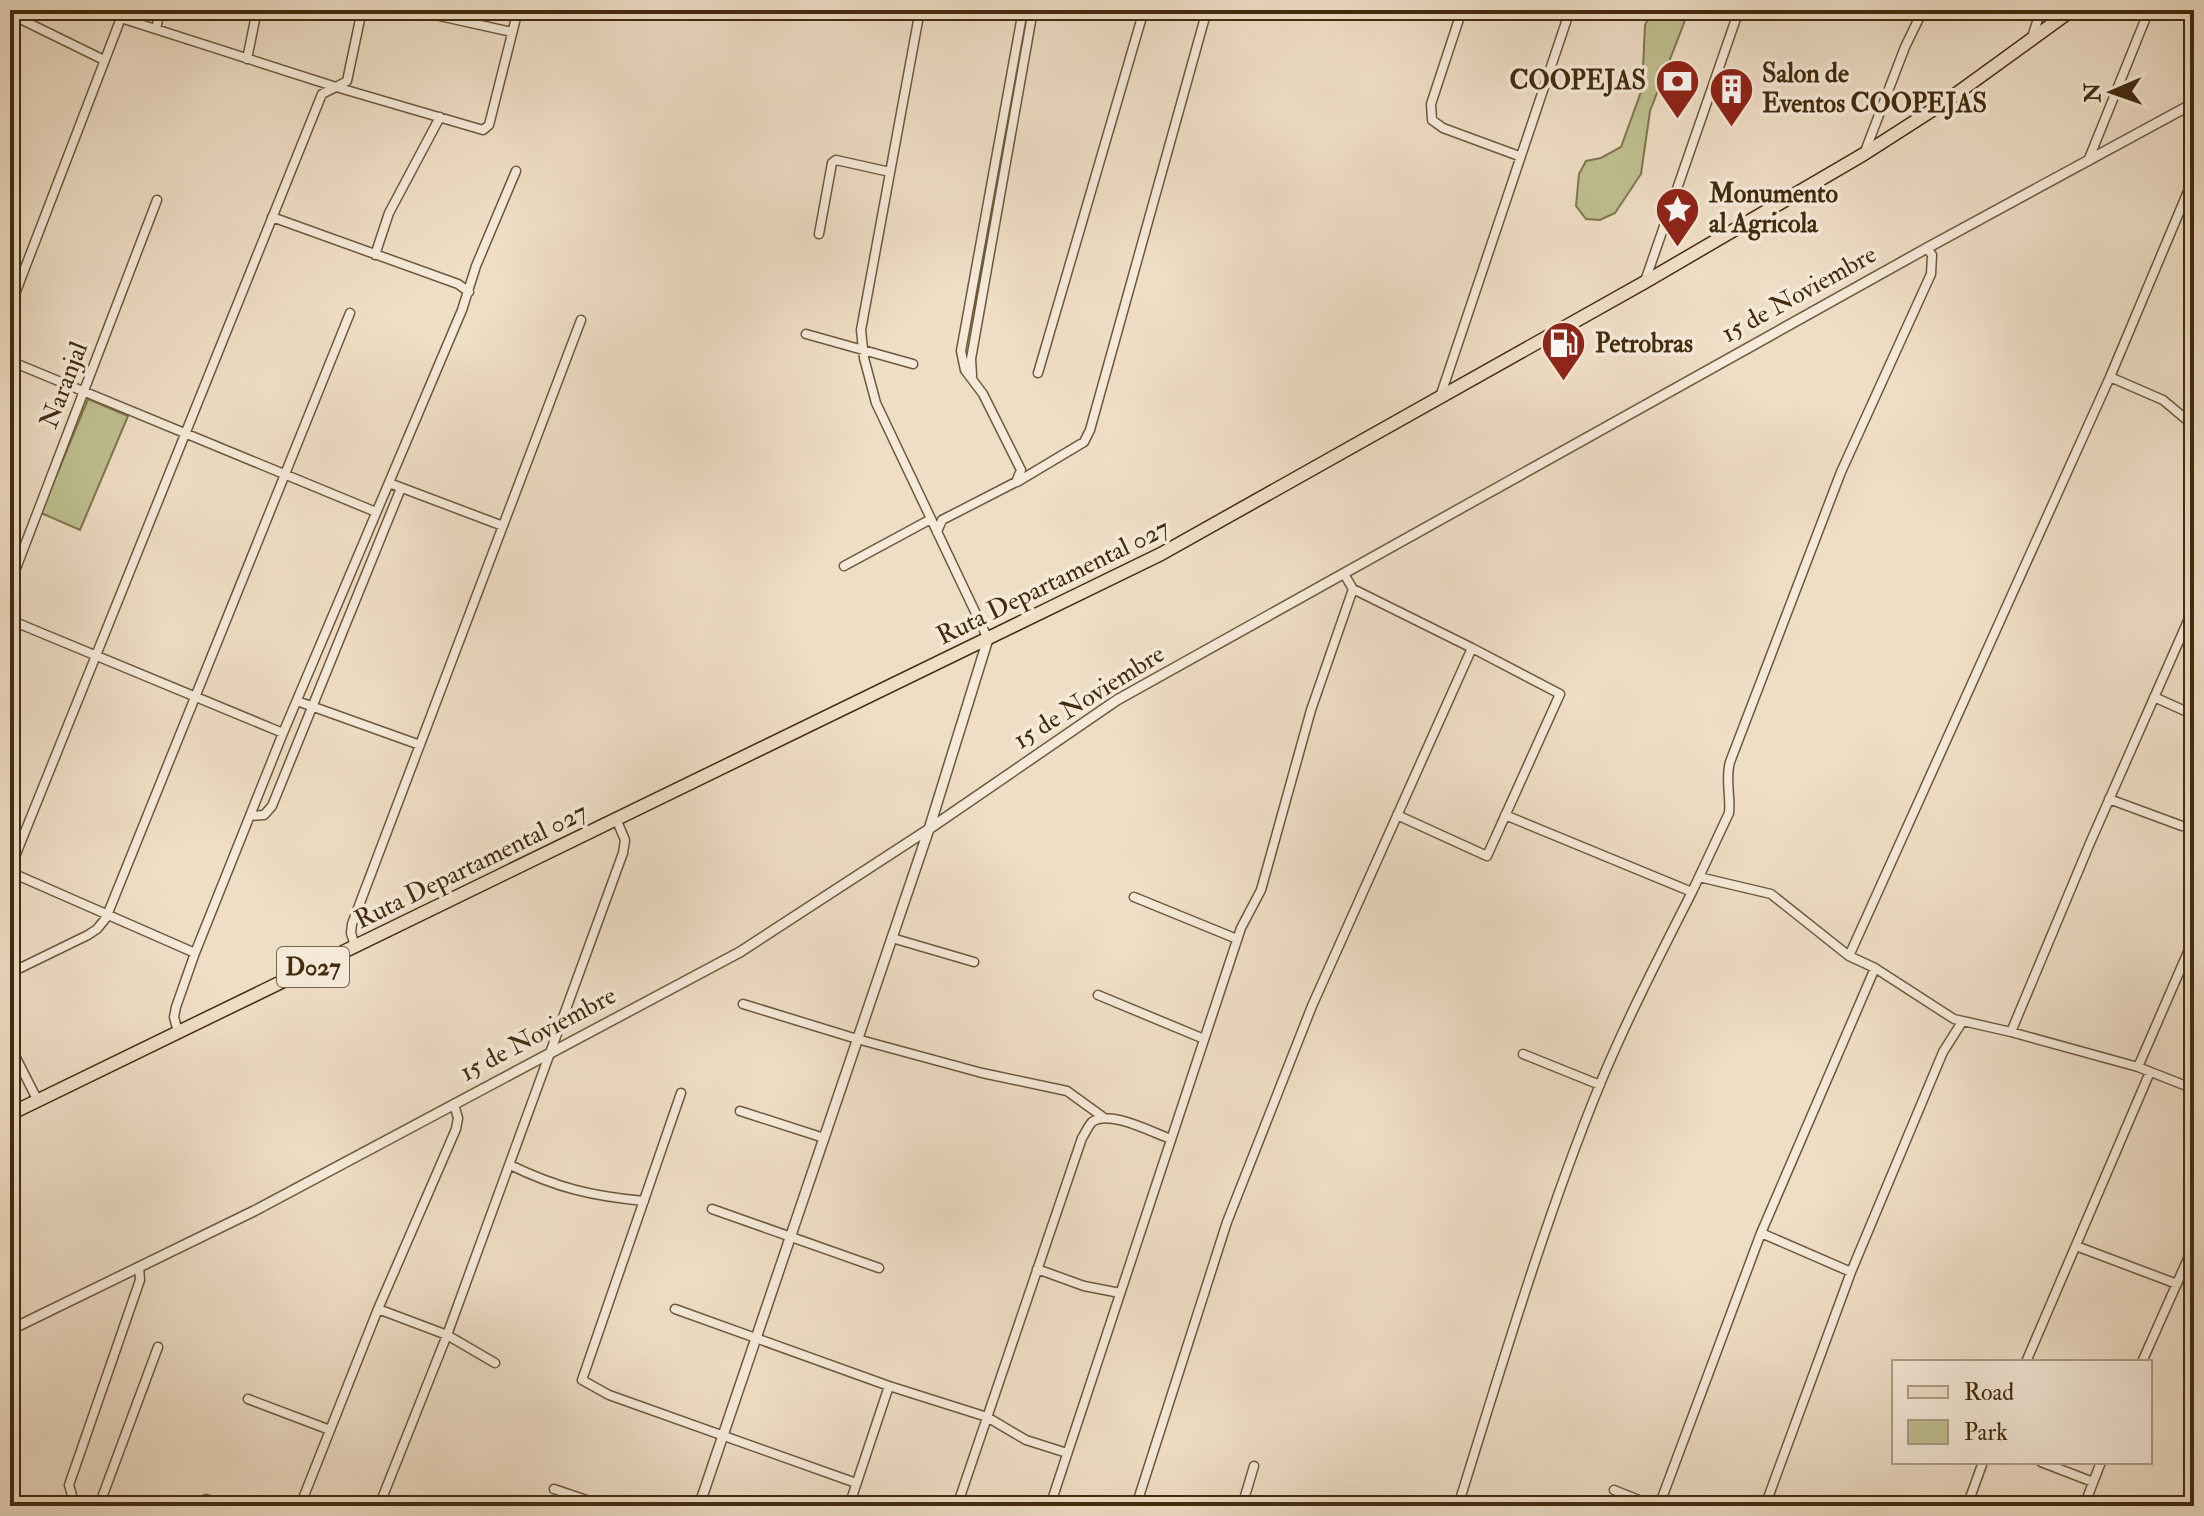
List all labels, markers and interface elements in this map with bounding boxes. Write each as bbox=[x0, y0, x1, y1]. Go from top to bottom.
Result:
north arrow bbox=[2072, 52, 2152, 132]
bank icon: COOPEJAS bbox=[1653, 57, 1701, 120]
place label: Salon de Eventos COOPEJAS bbox=[1762, 58, 1987, 120]
place label: COOPEJAS bbox=[1509, 65, 1646, 97]
building icon: Salon de Eventos COOPEJAS bbox=[1707, 65, 1755, 128]
text: N bbox=[2079, 82, 2107, 104]
place label: Monumento al Agricola bbox=[1708, 178, 1838, 241]
place icon: Monumento al Agricola bbox=[1654, 185, 1702, 248]
street label: 15 de Noviembre bbox=[1716, 238, 1882, 350]
fuel station icon: Petrobras bbox=[1540, 320, 1588, 383]
place label: Petrobras bbox=[1595, 328, 1693, 360]
street label: Naranjal bbox=[33, 337, 95, 433]
street label: Ruta Departamental 027 bbox=[931, 512, 1175, 653]
street label: 15 de Noviembre bbox=[1007, 638, 1171, 756]
street label: Ruta Departamental 027 bbox=[349, 796, 593, 937]
road number: D027 bbox=[277, 947, 349, 987]
street label: 15 de Noviembre bbox=[454, 979, 622, 1089]
legend bbox=[1892, 1360, 2152, 1464]
text: Road bbox=[1964, 1377, 2014, 1408]
text: Park bbox=[1964, 1417, 2008, 1448]

